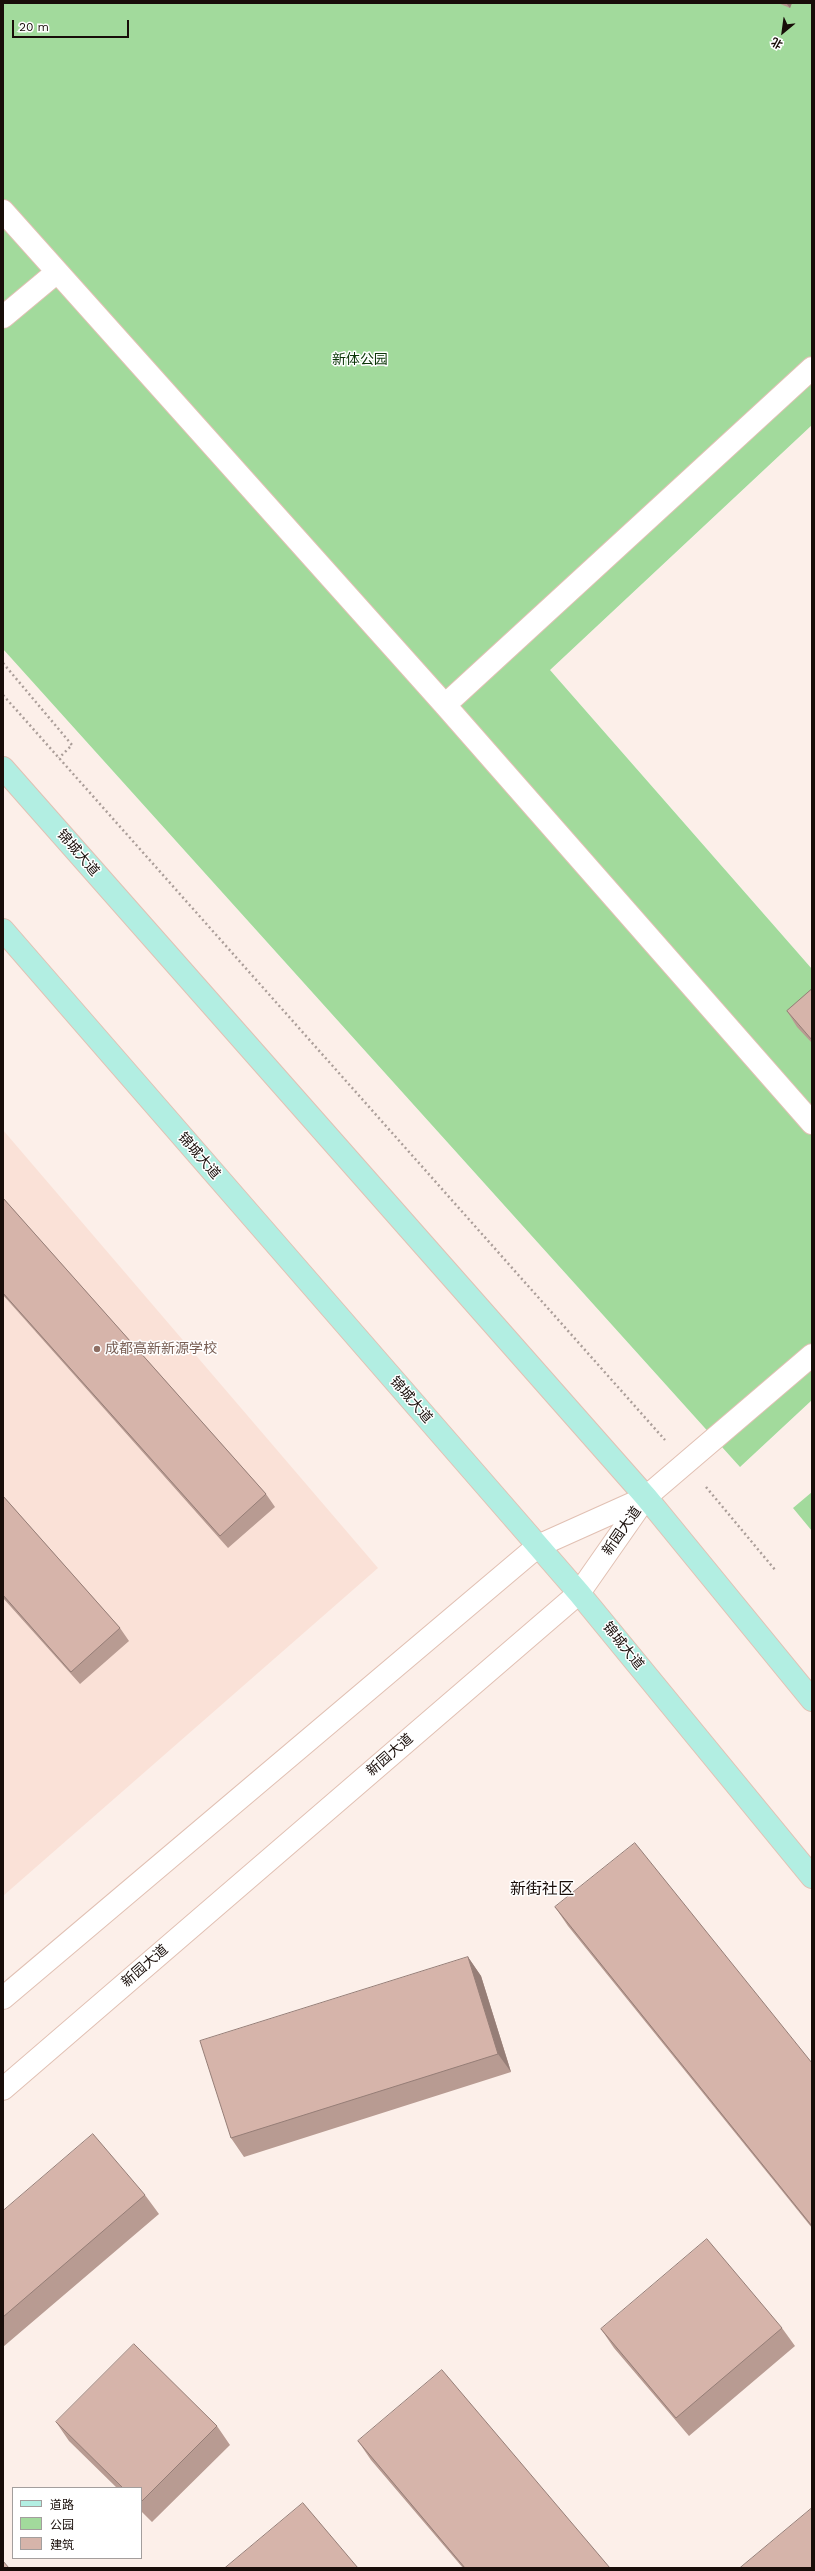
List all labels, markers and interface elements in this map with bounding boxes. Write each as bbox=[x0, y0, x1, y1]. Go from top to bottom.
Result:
scale bar bbox=[14, 12, 131, 38]
north arrow bbox=[763, 12, 803, 52]
text: 20 m bbox=[19, 20, 49, 34]
text: 北 bbox=[769, 35, 785, 51]
park label: 新体公园 bbox=[332, 352, 388, 368]
street label: 锦城大道 bbox=[53, 826, 103, 880]
street label: 锦城大道 bbox=[174, 1129, 224, 1183]
place label: 成都高新新源学校 bbox=[105, 1341, 217, 1357]
marker: 成都高新新源学校 bbox=[92, 1344, 102, 1354]
street label: 锦城大道 bbox=[386, 1373, 436, 1427]
street label: 新园大道 bbox=[599, 1503, 645, 1559]
street label: 锦城大道 bbox=[599, 1619, 647, 1673]
street label: 新园大道 bbox=[363, 1730, 417, 1780]
district label: 新街社区 bbox=[510, 1879, 574, 1899]
street label: 新园大道 bbox=[118, 1941, 172, 1991]
legend bbox=[12, 2487, 142, 2559]
text: 道路 bbox=[50, 2498, 74, 2512]
text: 公园 bbox=[50, 2518, 74, 2532]
text: 建筑 bbox=[50, 2538, 74, 2552]

